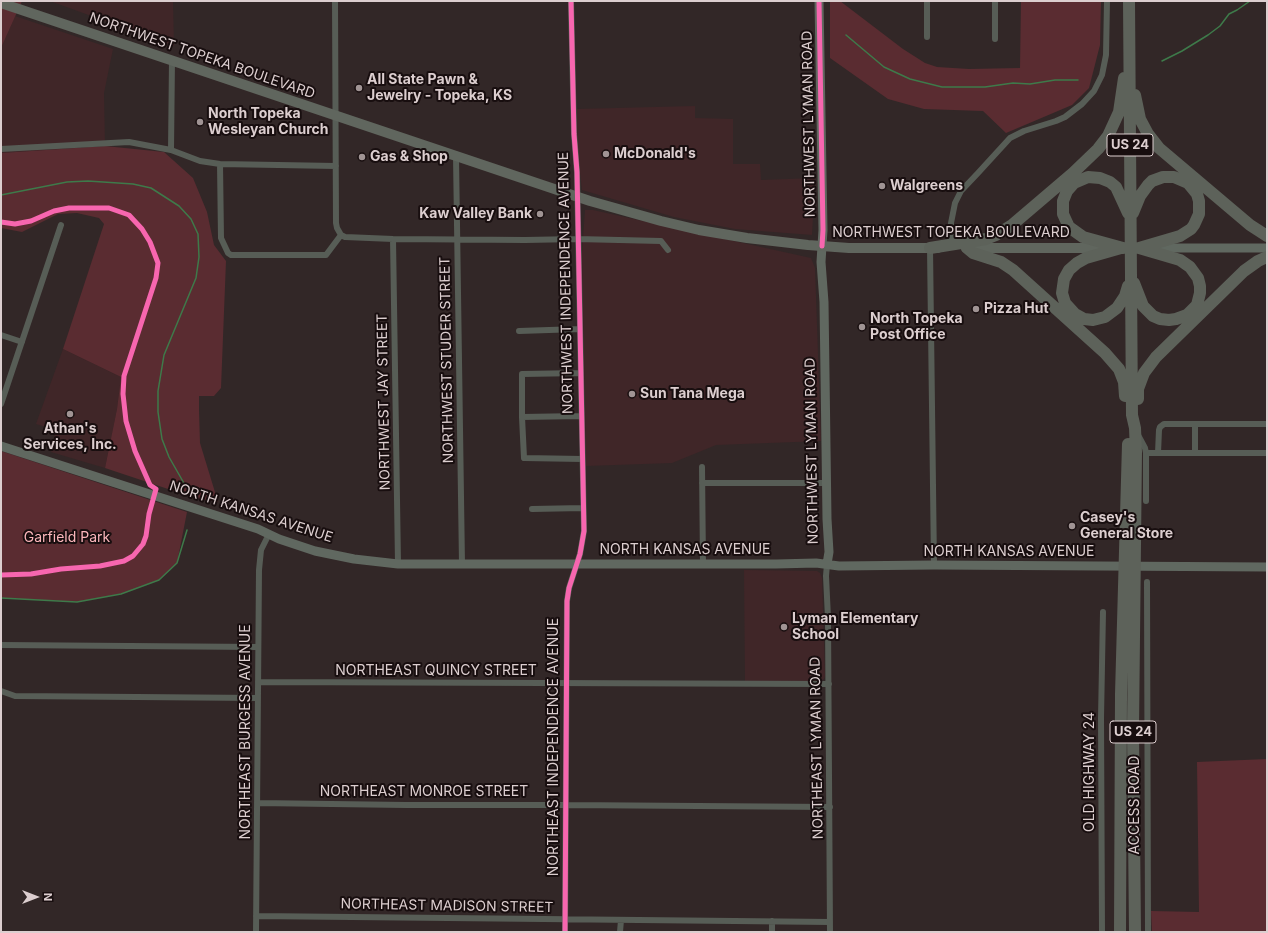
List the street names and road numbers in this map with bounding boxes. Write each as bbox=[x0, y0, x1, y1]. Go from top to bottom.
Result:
street label: NORTHWEST TOPEKA BOULEVARD bbox=[87, 9, 317, 103]
street label: NORTHWEST LYMAN ROAD bbox=[799, 31, 819, 217]
road number: US 24 bbox=[1107, 134, 1153, 156]
street label: NORTHWEST INDEPENDENCE AVENUE bbox=[555, 152, 577, 414]
street label: NORTHWEST TOPEKA BOULEVARD bbox=[832, 225, 1070, 241]
street label: NORTHWEST STUDER STREET bbox=[437, 257, 457, 463]
street label: NORTHWEST JAY STREET bbox=[374, 314, 394, 490]
street label: NORTHWEST LYMAN ROAD bbox=[802, 358, 822, 544]
street label: NORTH KANSAS AVENUE bbox=[167, 478, 335, 546]
street label: NORTH KANSAS AVENUE bbox=[600, 542, 770, 558]
street label: NORTH KANSAS AVENUE bbox=[924, 544, 1094, 560]
street label: NORTHEAST INDEPENDENCE AVENUE bbox=[546, 618, 562, 876]
street label: NORTHEAST BURGESS AVENUE bbox=[238, 624, 254, 840]
street label: NORTHEAST LYMAN ROAD bbox=[807, 657, 827, 839]
street label: NORTHEAST QUINCY STREET bbox=[335, 663, 537, 679]
street label: OLD HIGHWAY 24 bbox=[1082, 712, 1098, 832]
road number: US 24 bbox=[1110, 721, 1156, 743]
street label: ACCESS ROAD bbox=[1127, 756, 1143, 854]
street label: NORTHEAST MONROE STREET bbox=[320, 784, 528, 800]
street label: NORTHEAST MADISON STREET bbox=[340, 896, 554, 916]

